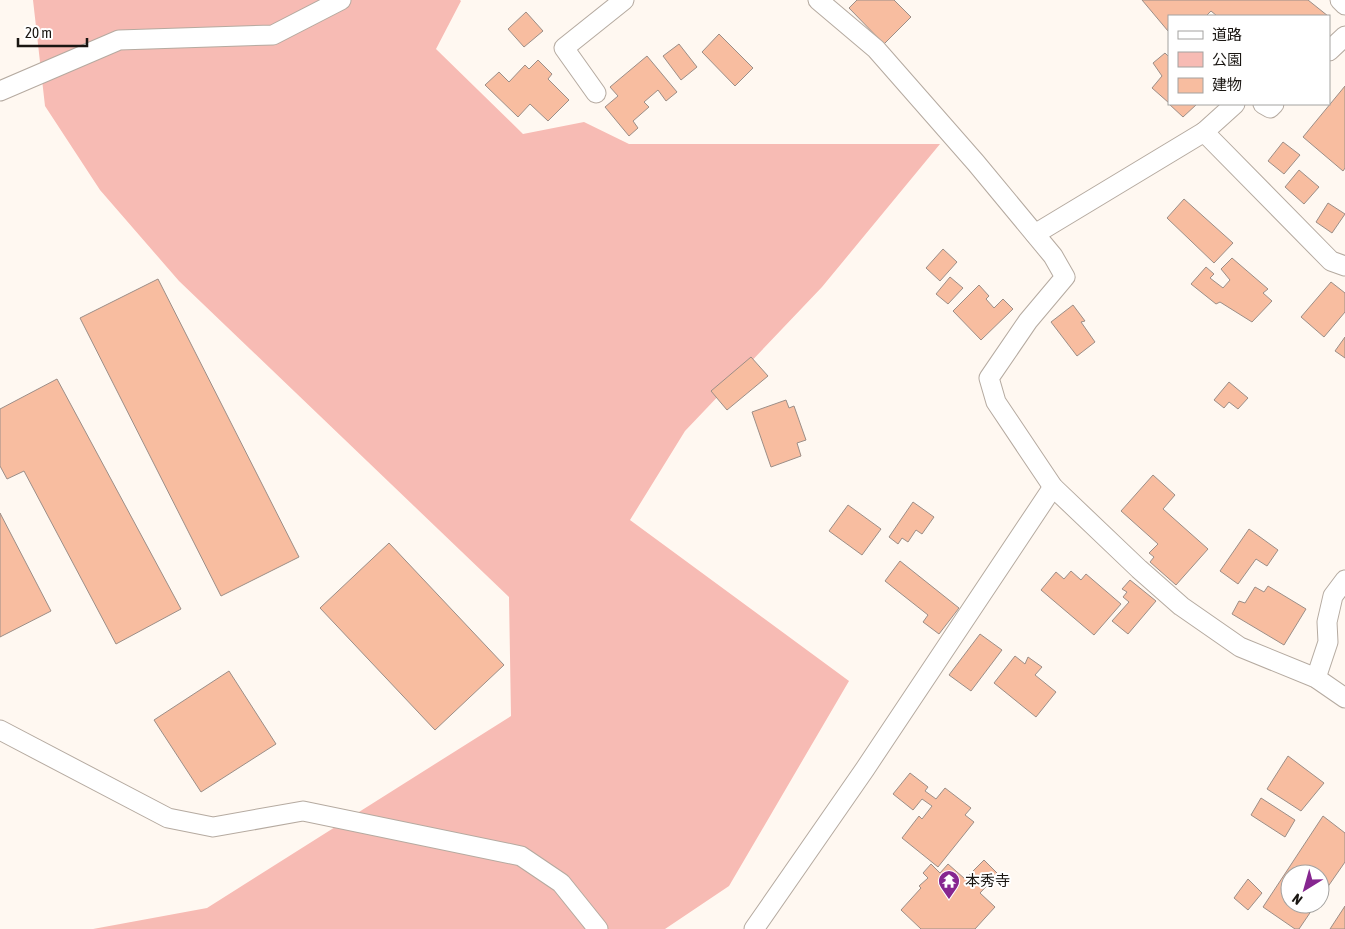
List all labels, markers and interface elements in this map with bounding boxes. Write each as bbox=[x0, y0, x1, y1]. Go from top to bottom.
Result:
scale bar bbox=[18, 15, 86, 47]
legend bbox=[1168, 15, 1330, 105]
text: 20 m bbox=[25, 24, 52, 41]
text: 道路 bbox=[1212, 26, 1242, 43]
text: 公園 bbox=[1212, 51, 1242, 68]
text: 建物 bbox=[1212, 76, 1242, 93]
north arrow bbox=[1280, 864, 1330, 914]
temple icon: 本秀寺 bbox=[937, 869, 961, 900]
place label: 本秀寺 bbox=[965, 872, 1010, 889]
text: N bbox=[1289, 891, 1305, 908]

